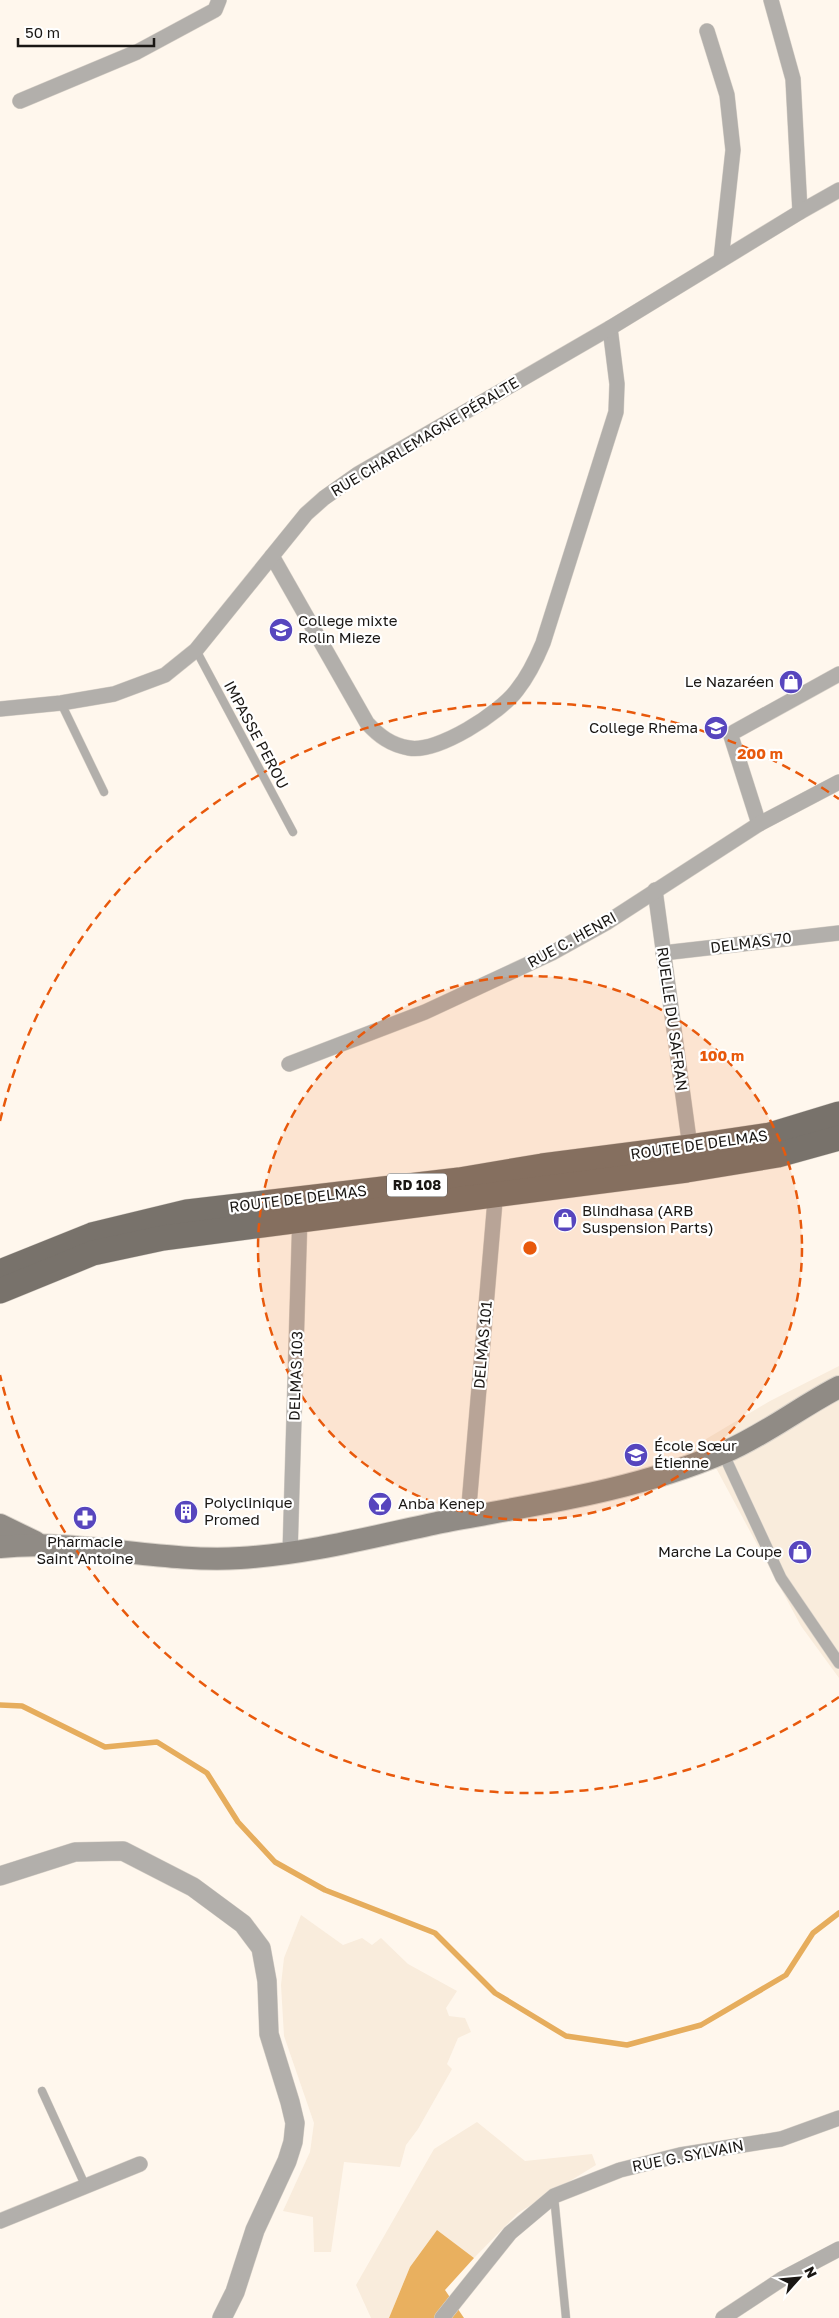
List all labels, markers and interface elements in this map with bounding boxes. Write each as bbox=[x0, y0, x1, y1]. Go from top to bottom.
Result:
scale bar bbox=[18, 15, 154, 47]
text: 50 m bbox=[25, 23, 60, 41]
street label: RUE CHARLEMAGNE PÉRALTE bbox=[327, 373, 522, 499]
place label: College mixte Rolin Mieze bbox=[298, 611, 398, 646]
school or university icon: College mixte Rolin Mieze bbox=[268, 617, 294, 643]
shop icon: Le Nazaréen bbox=[778, 669, 804, 695]
place label: Le Nazaréen bbox=[685, 672, 774, 690]
street label: IMPASSE PEROU bbox=[221, 678, 293, 791]
school or university icon: College Rhema bbox=[703, 715, 729, 741]
place label: College Rhema bbox=[589, 718, 698, 736]
text: 200 m bbox=[737, 744, 783, 762]
street label: RUE C. HENRI bbox=[524, 907, 619, 971]
street label: DELMAS 70 bbox=[709, 928, 792, 956]
street label: RUELLE DU SAFRAN bbox=[654, 946, 692, 1092]
text: 100 m bbox=[700, 1046, 744, 1064]
street label: ROUTE DE DELMAS bbox=[629, 1125, 769, 1163]
road number: RD 108 bbox=[387, 1174, 447, 1196]
street label: ROUTE DE DELMAS bbox=[228, 1181, 368, 1215]
place label: Blindhasa (ARB Suspension Parts) bbox=[582, 1201, 714, 1236]
shop icon: Blindhasa (ARB Suspension Parts) bbox=[552, 1207, 578, 1233]
centre of rings bbox=[521, 1239, 539, 1257]
street label: DELMAS 101 bbox=[469, 1300, 495, 1390]
street label: DELMAS 103 bbox=[284, 1331, 306, 1421]
place label: École Sœur Étienne bbox=[654, 1436, 737, 1471]
school or university icon: École Sœur Étienne bbox=[623, 1442, 649, 1468]
bar icon: Anba Kenep bbox=[367, 1491, 393, 1517]
place label: Polyclinique Promed bbox=[204, 1493, 293, 1528]
place label: Anba Kenep bbox=[398, 1494, 485, 1512]
building icon: Polyclinique Promed bbox=[173, 1499, 199, 1525]
pharmacy icon: Pharmacie Saint Antoine bbox=[72, 1505, 98, 1531]
place label: Pharmacie Saint Antoine bbox=[37, 1532, 134, 1567]
shop icon: Marche La Coupe bbox=[787, 1539, 813, 1565]
place label: Marche La Coupe bbox=[658, 1542, 782, 1560]
street label: RUE G. SYLVAIN bbox=[631, 2135, 745, 2175]
north arrow bbox=[774, 2253, 824, 2303]
text: N bbox=[801, 2263, 821, 2280]

